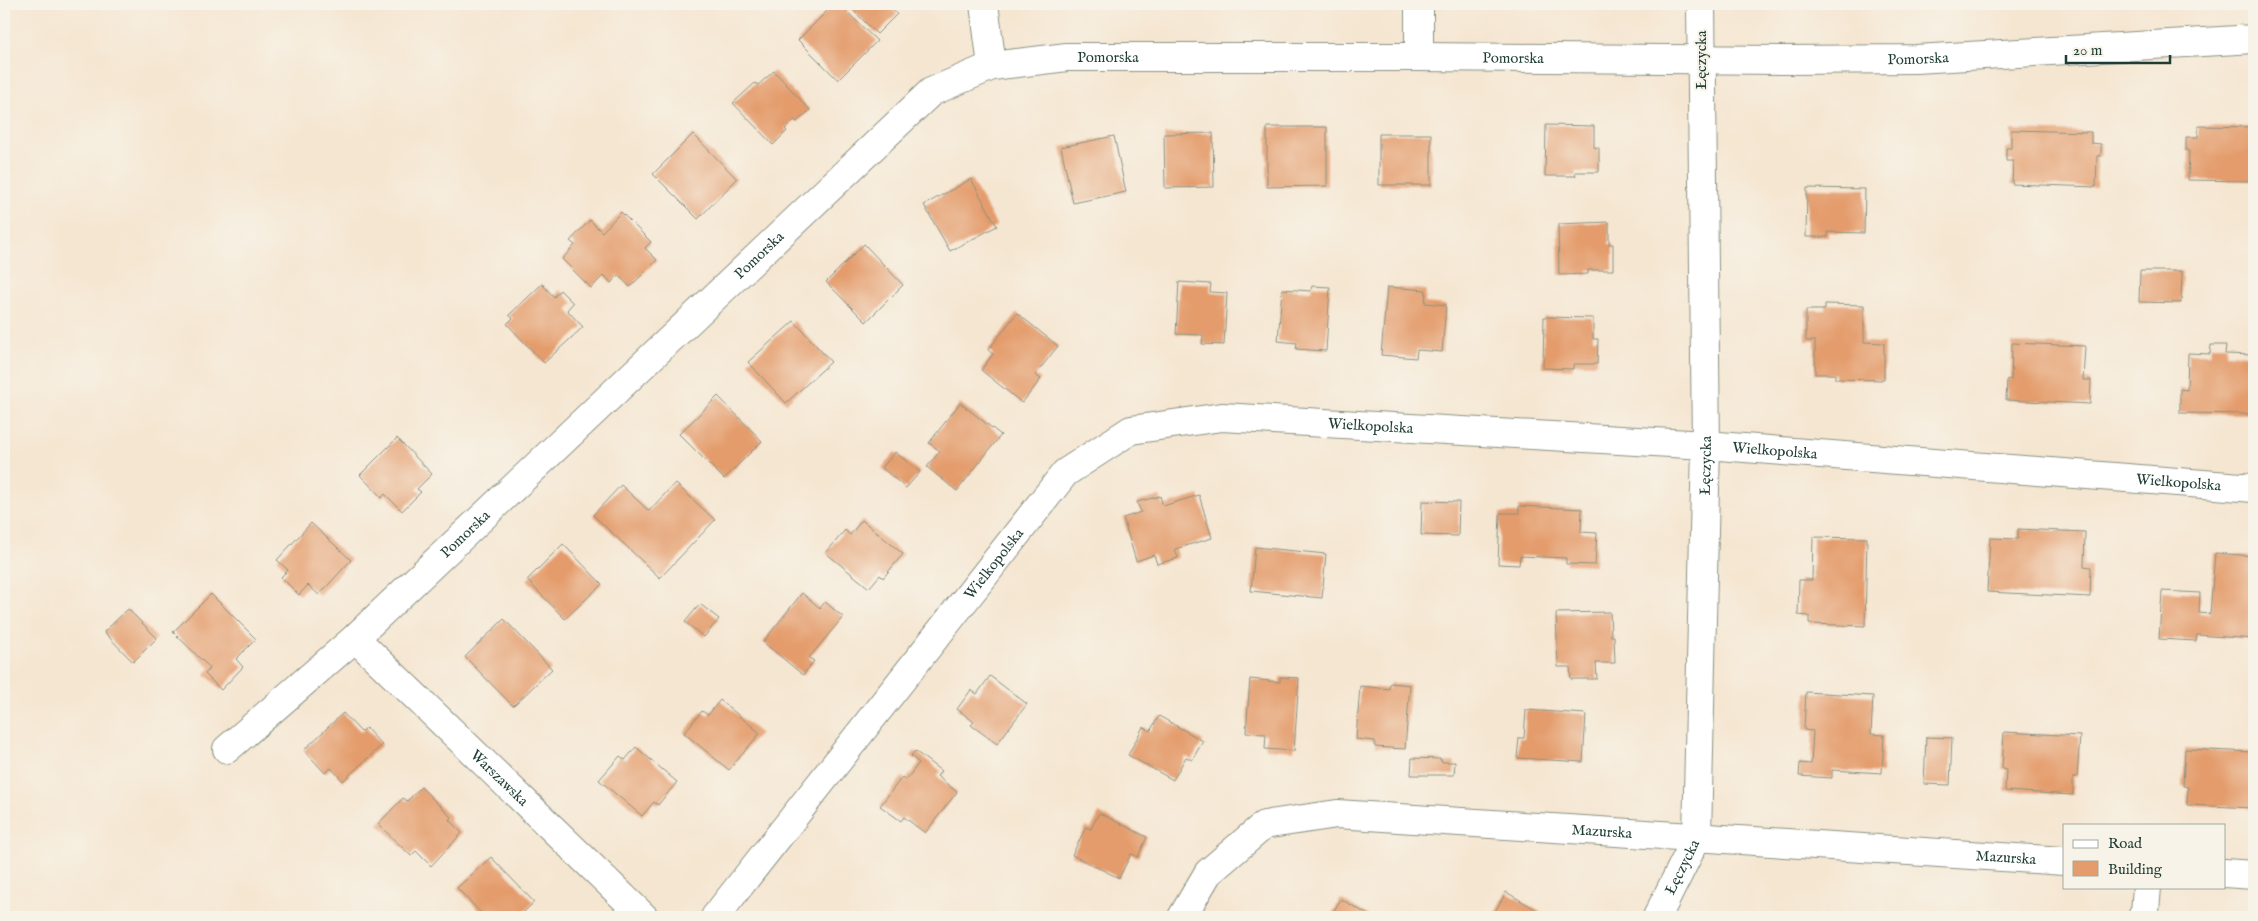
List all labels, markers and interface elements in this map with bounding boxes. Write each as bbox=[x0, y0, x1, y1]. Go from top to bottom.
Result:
street label: Łęczycka bbox=[1692, 30, 1711, 90]
scale bar bbox=[2066, 32, 2169, 64]
text: 20 m bbox=[2073, 41, 2103, 60]
street label: Pomorska bbox=[1077, 48, 1139, 67]
street label: Pomorska bbox=[1482, 48, 1544, 68]
street label: Pomorska bbox=[1887, 48, 1950, 69]
street label: Pomorska bbox=[730, 227, 788, 283]
street label: Wielkopolska bbox=[1328, 414, 1414, 438]
street label: Łęczycka bbox=[1695, 435, 1716, 495]
street label: Wielkopolska bbox=[1732, 438, 1819, 463]
street label: Wielkopolska bbox=[2135, 469, 2222, 495]
street label: Pomorska bbox=[436, 505, 494, 562]
street label: Wielkopolska bbox=[960, 524, 1028, 603]
street label: Warszawska bbox=[467, 745, 533, 810]
street label: Mazurska bbox=[1571, 820, 1633, 843]
legend bbox=[2063, 824, 2226, 888]
text: Road bbox=[2108, 834, 2143, 853]
street label: Łęczycka bbox=[1660, 836, 1704, 898]
street label: Mazurska bbox=[1975, 846, 2037, 869]
text: Building bbox=[2108, 860, 2163, 879]

